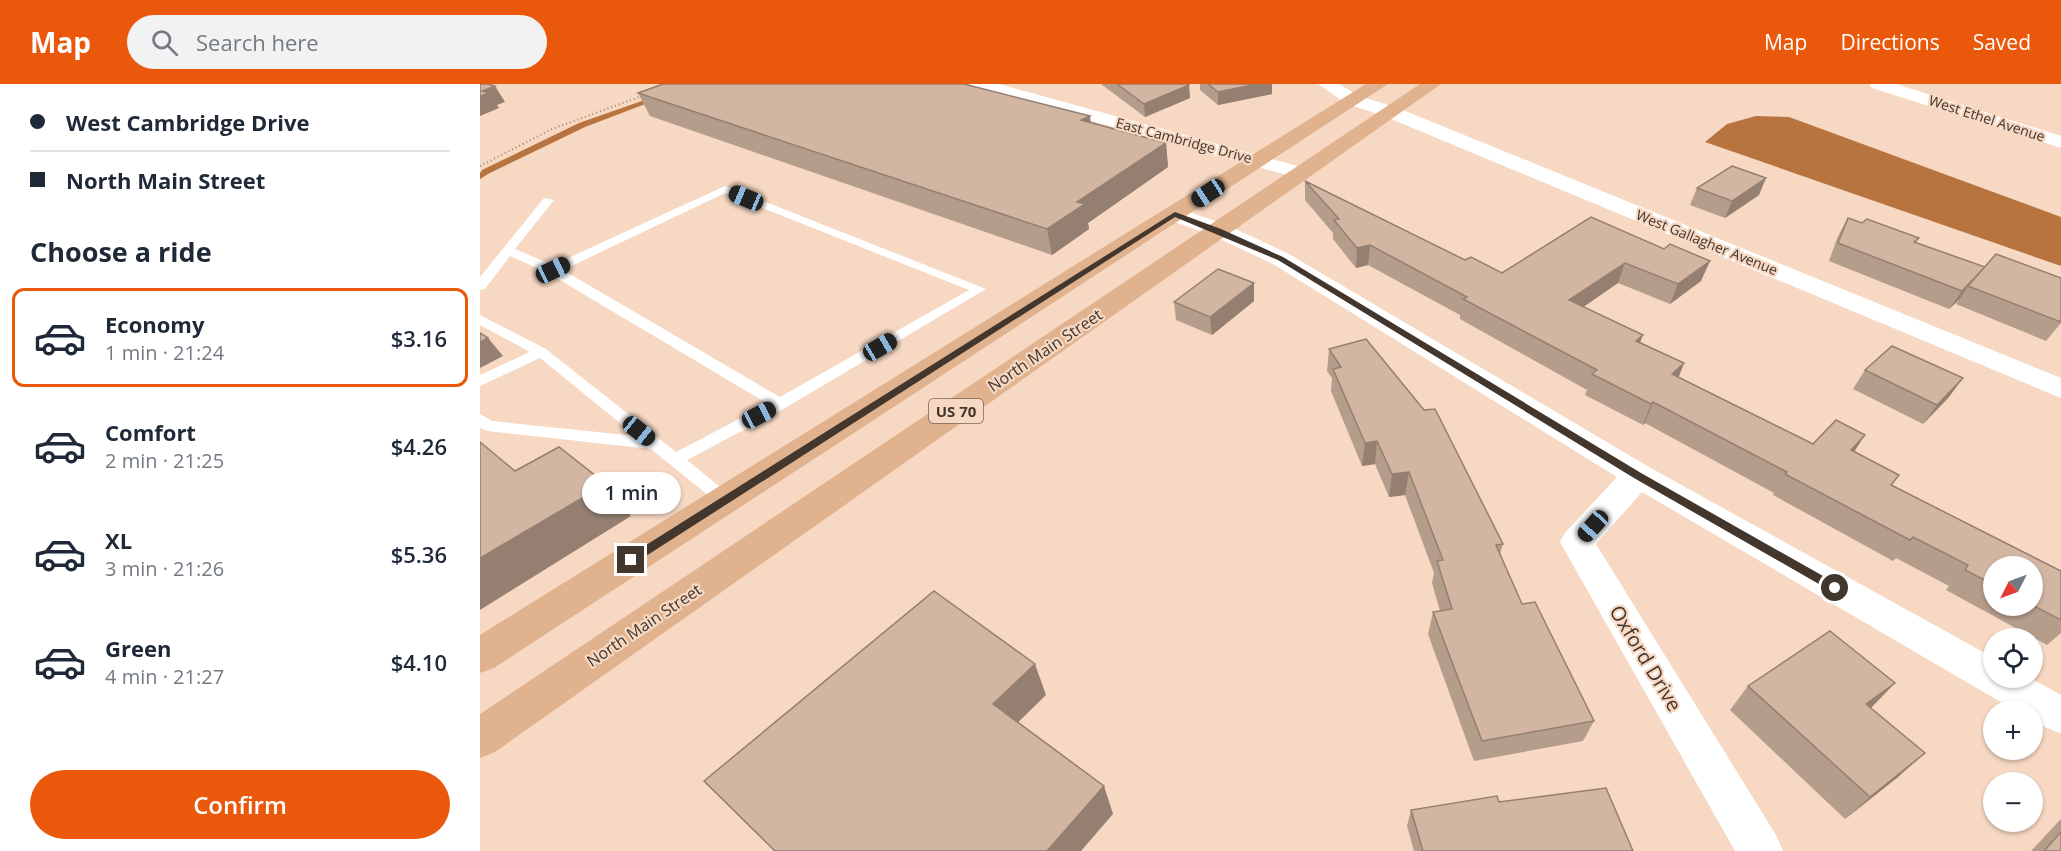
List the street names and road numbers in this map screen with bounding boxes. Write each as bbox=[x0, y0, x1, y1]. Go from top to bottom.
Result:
street label: West Ethel Avenue bbox=[1926, 90, 2048, 146]
street label: East Cambridge Drive bbox=[1114, 113, 1254, 167]
street label: West Gallagher Avenue bbox=[1633, 205, 1781, 279]
street label: North Main Street bbox=[983, 303, 1107, 397]
road number: US 70 bbox=[929, 399, 983, 423]
street label: North Main Street bbox=[582, 578, 706, 672]
street label: Oxford Drive bbox=[1604, 600, 1688, 716]

